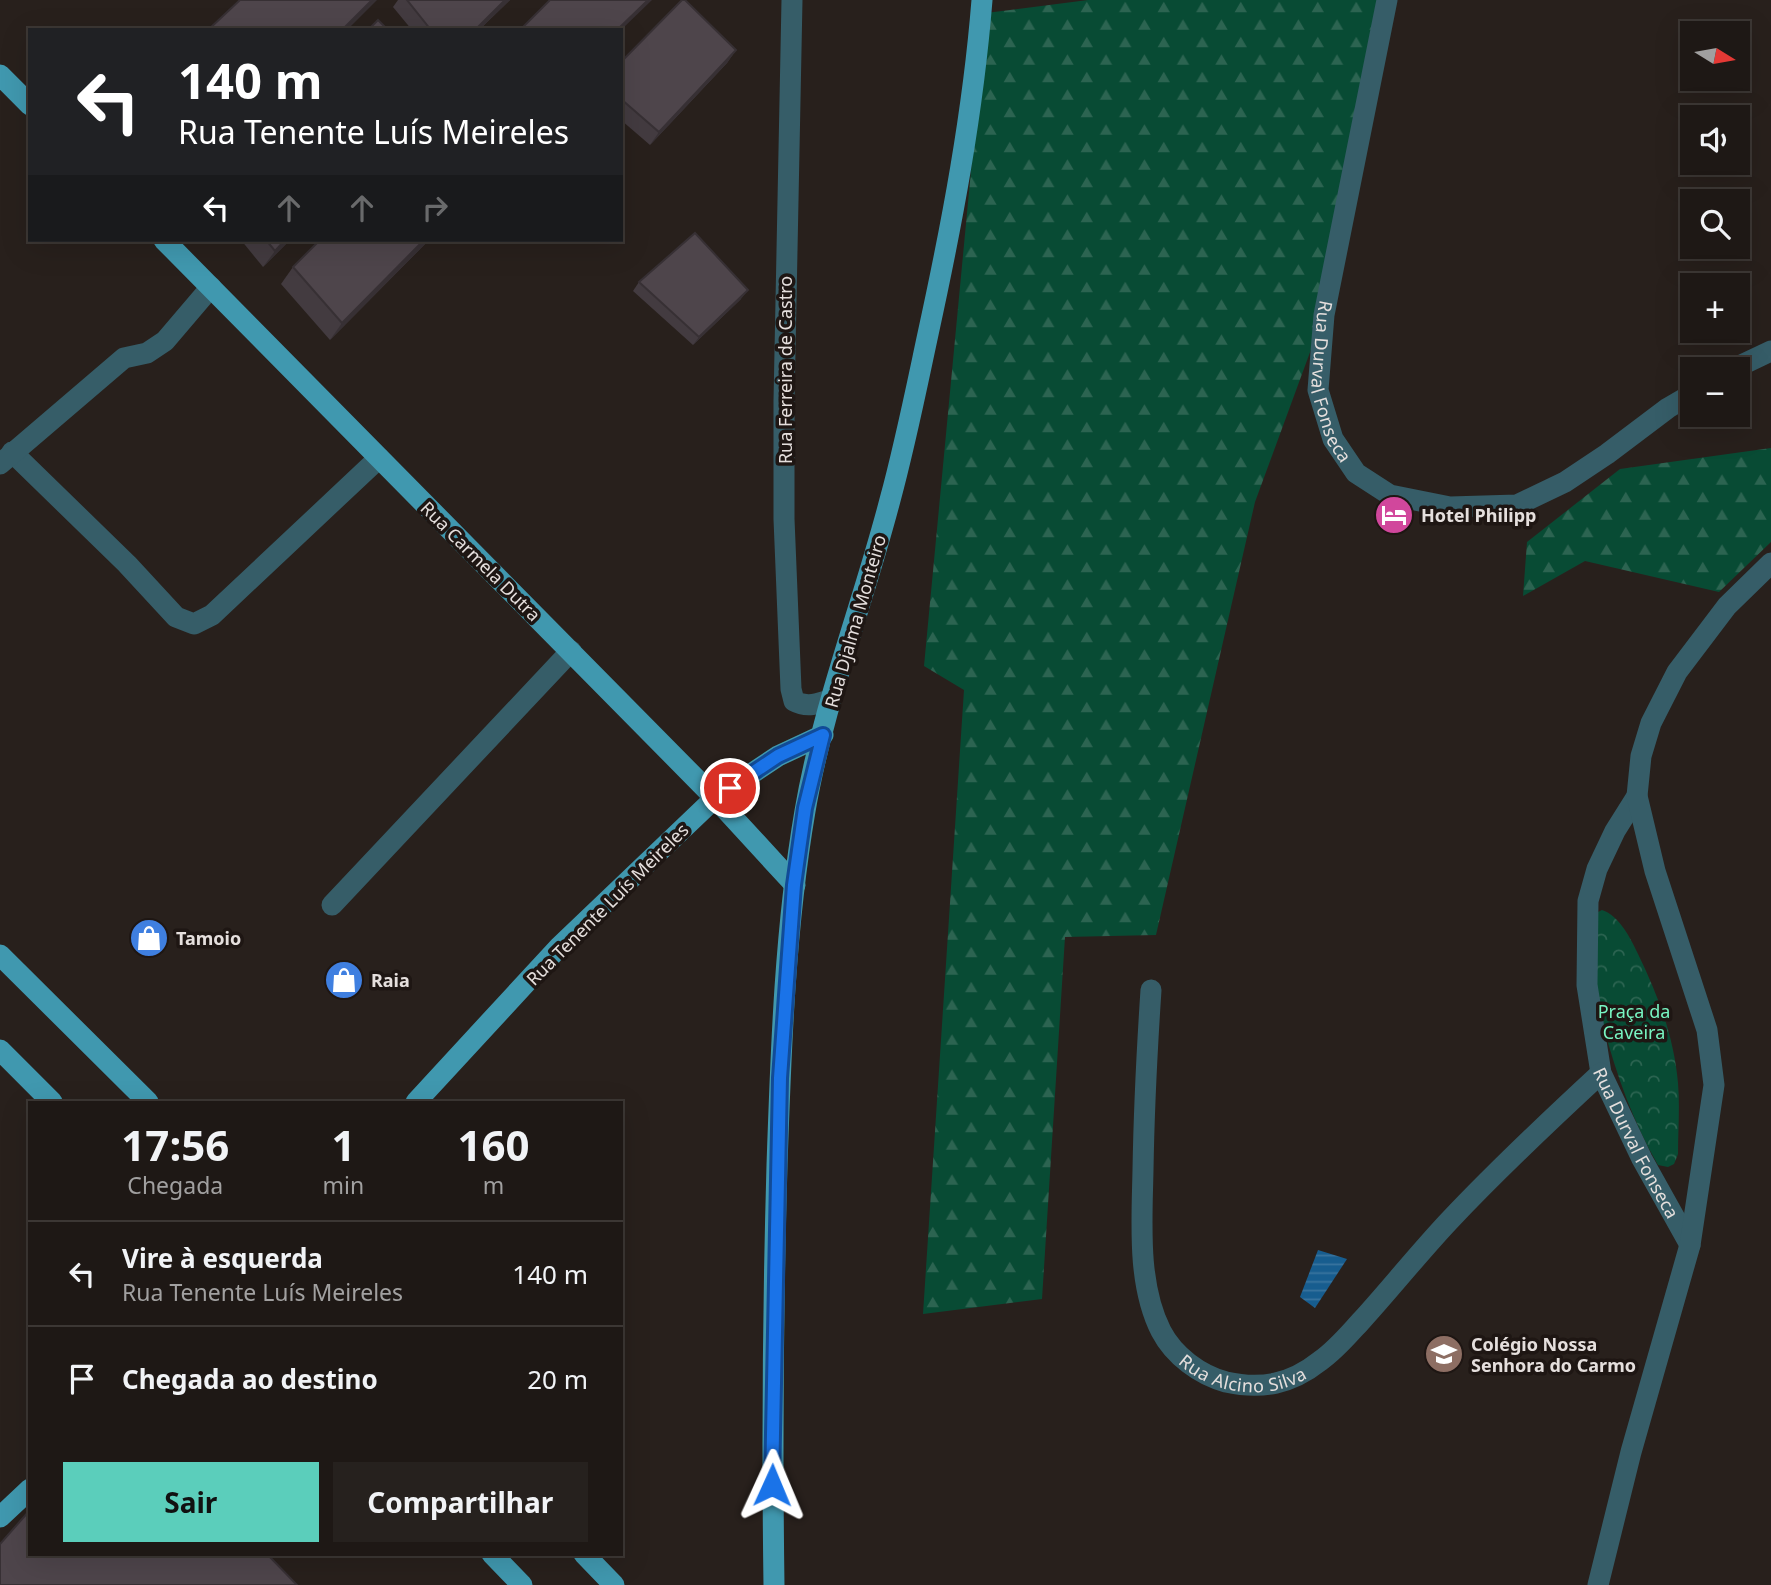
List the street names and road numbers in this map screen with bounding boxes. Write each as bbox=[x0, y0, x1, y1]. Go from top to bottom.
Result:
street label: Rua Ferreira de Castro bbox=[773, 276, 797, 464]
street label: Rua Durval Fonseca bbox=[1306, 299, 1357, 467]
street label: Rua Carmela Dutra bbox=[416, 496, 546, 626]
street label: Rua Djalma Monteiro bbox=[819, 532, 891, 710]
street label: Rua Tenente Luís Meireles bbox=[521, 818, 693, 990]
street label: Rua Durval Fonseca bbox=[1588, 1063, 1685, 1223]
street label: Rua Alcino Silva bbox=[1174, 1349, 1310, 1397]

